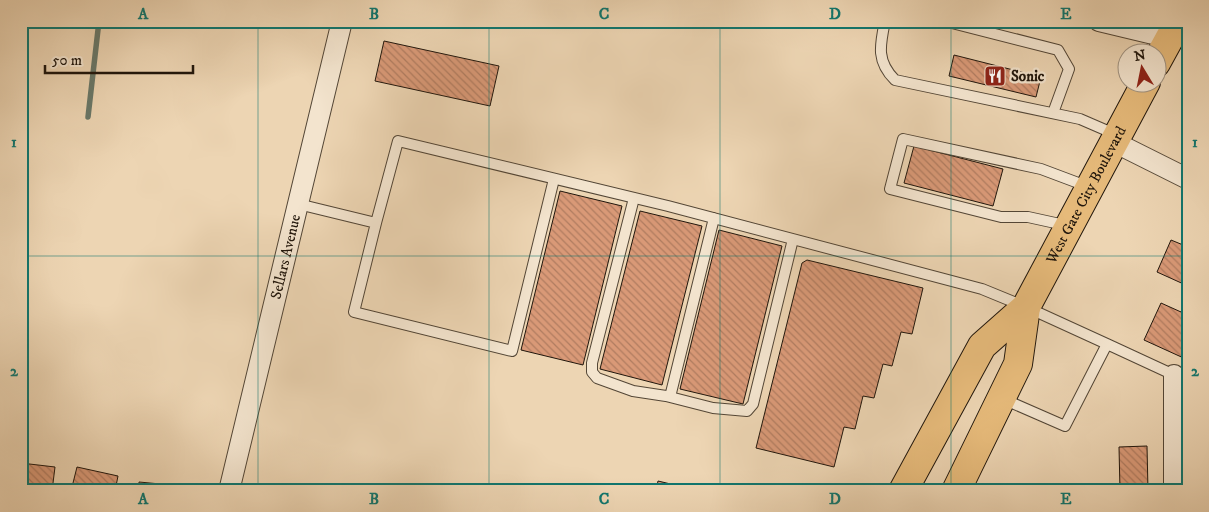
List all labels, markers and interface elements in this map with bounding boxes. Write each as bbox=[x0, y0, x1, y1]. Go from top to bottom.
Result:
text: A bbox=[137, 4, 149, 24]
text: B bbox=[369, 4, 379, 24]
text: C bbox=[599, 4, 609, 24]
text: D bbox=[829, 4, 841, 24]
text: E bbox=[1060, 4, 1072, 24]
scale bar bbox=[45, 42, 192, 74]
north arrow bbox=[1116, 42, 1166, 92]
text: N bbox=[1133, 46, 1148, 66]
text: 50 m bbox=[52, 51, 82, 70]
restaurant icon: Sonic bbox=[983, 64, 1007, 88]
place label: Sonic bbox=[1011, 67, 1045, 86]
street label: West Gate City Boulevard bbox=[1041, 122, 1130, 268]
text: 1 bbox=[11, 132, 17, 152]
text: 1 bbox=[1192, 132, 1198, 152]
street label: Sellars Avenue bbox=[266, 212, 305, 301]
text: 2 bbox=[10, 361, 19, 381]
text: 2 bbox=[1191, 361, 1200, 381]
text: A bbox=[137, 489, 149, 509]
text: B bbox=[369, 489, 379, 509]
text: C bbox=[599, 489, 609, 509]
text: D bbox=[829, 489, 841, 509]
text: E bbox=[1060, 489, 1072, 509]

